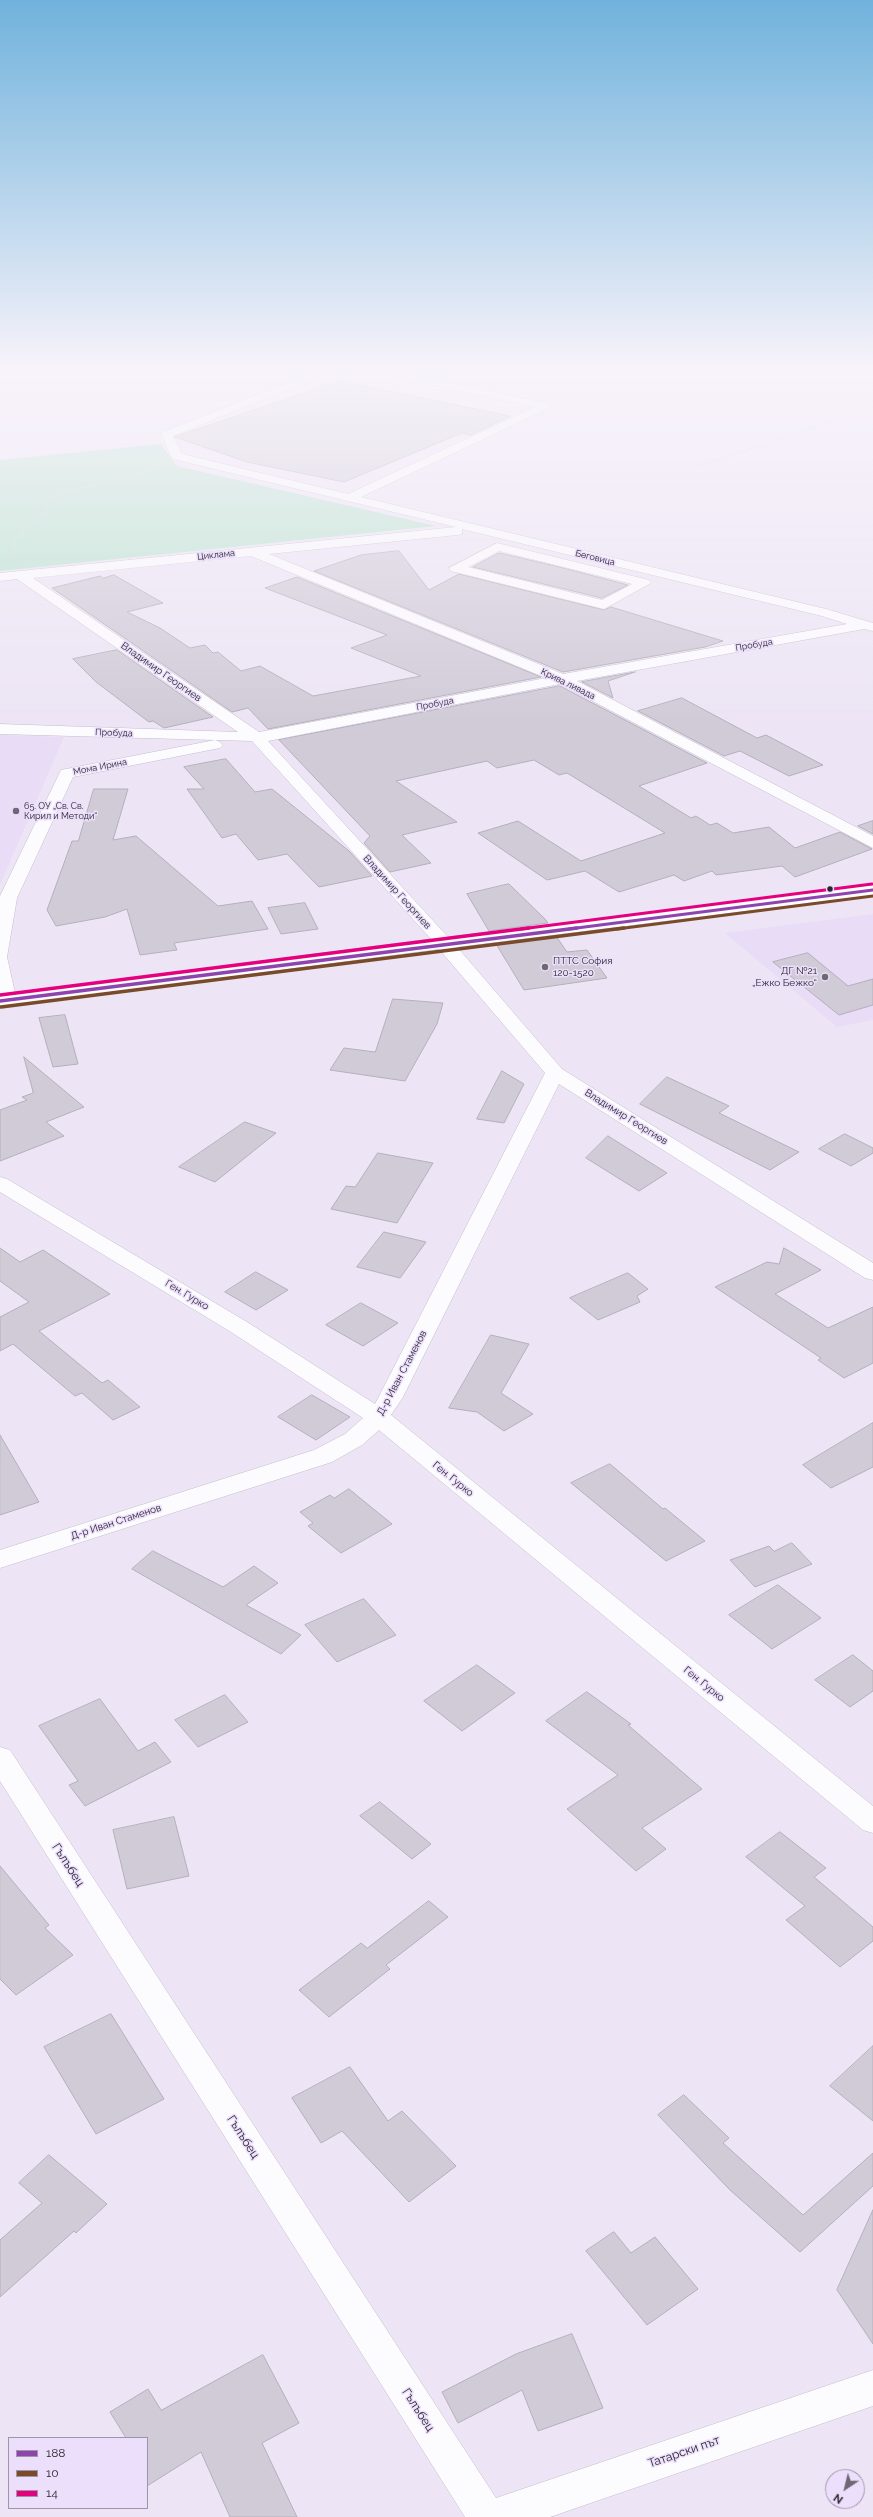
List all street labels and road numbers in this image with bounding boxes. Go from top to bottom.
street label: Циклама [197,548,235,562]
street label: Беговица [574,548,616,568]
street label: Пробуда [735,636,773,654]
street label: Владимир Георгиев [118,640,204,704]
street label: Крива ливада [539,666,597,702]
street label: Пробуда [415,695,455,713]
street label: Пробуда [95,727,133,739]
street label: Мома Ирина [72,756,128,778]
street label: Владимир Георгиев [361,852,433,932]
street label: Владимир Георгиев [582,1087,670,1147]
street label: Ген. Гурко [163,1277,211,1313]
street label: Д-р Иван Стаменов [375,1329,429,1417]
street label: Ген. Гурко [430,1459,476,1499]
street label: Д-р Иван Стаменов [69,1502,163,1542]
street label: Ген. Гурко [681,1664,727,1704]
street label: Гълъбец [49,1841,87,1889]
street label: Гълъбец [224,2113,262,2161]
street label: Гълъбец [399,2386,437,2434]
street label: Татарски път [646,2433,722,2471]

